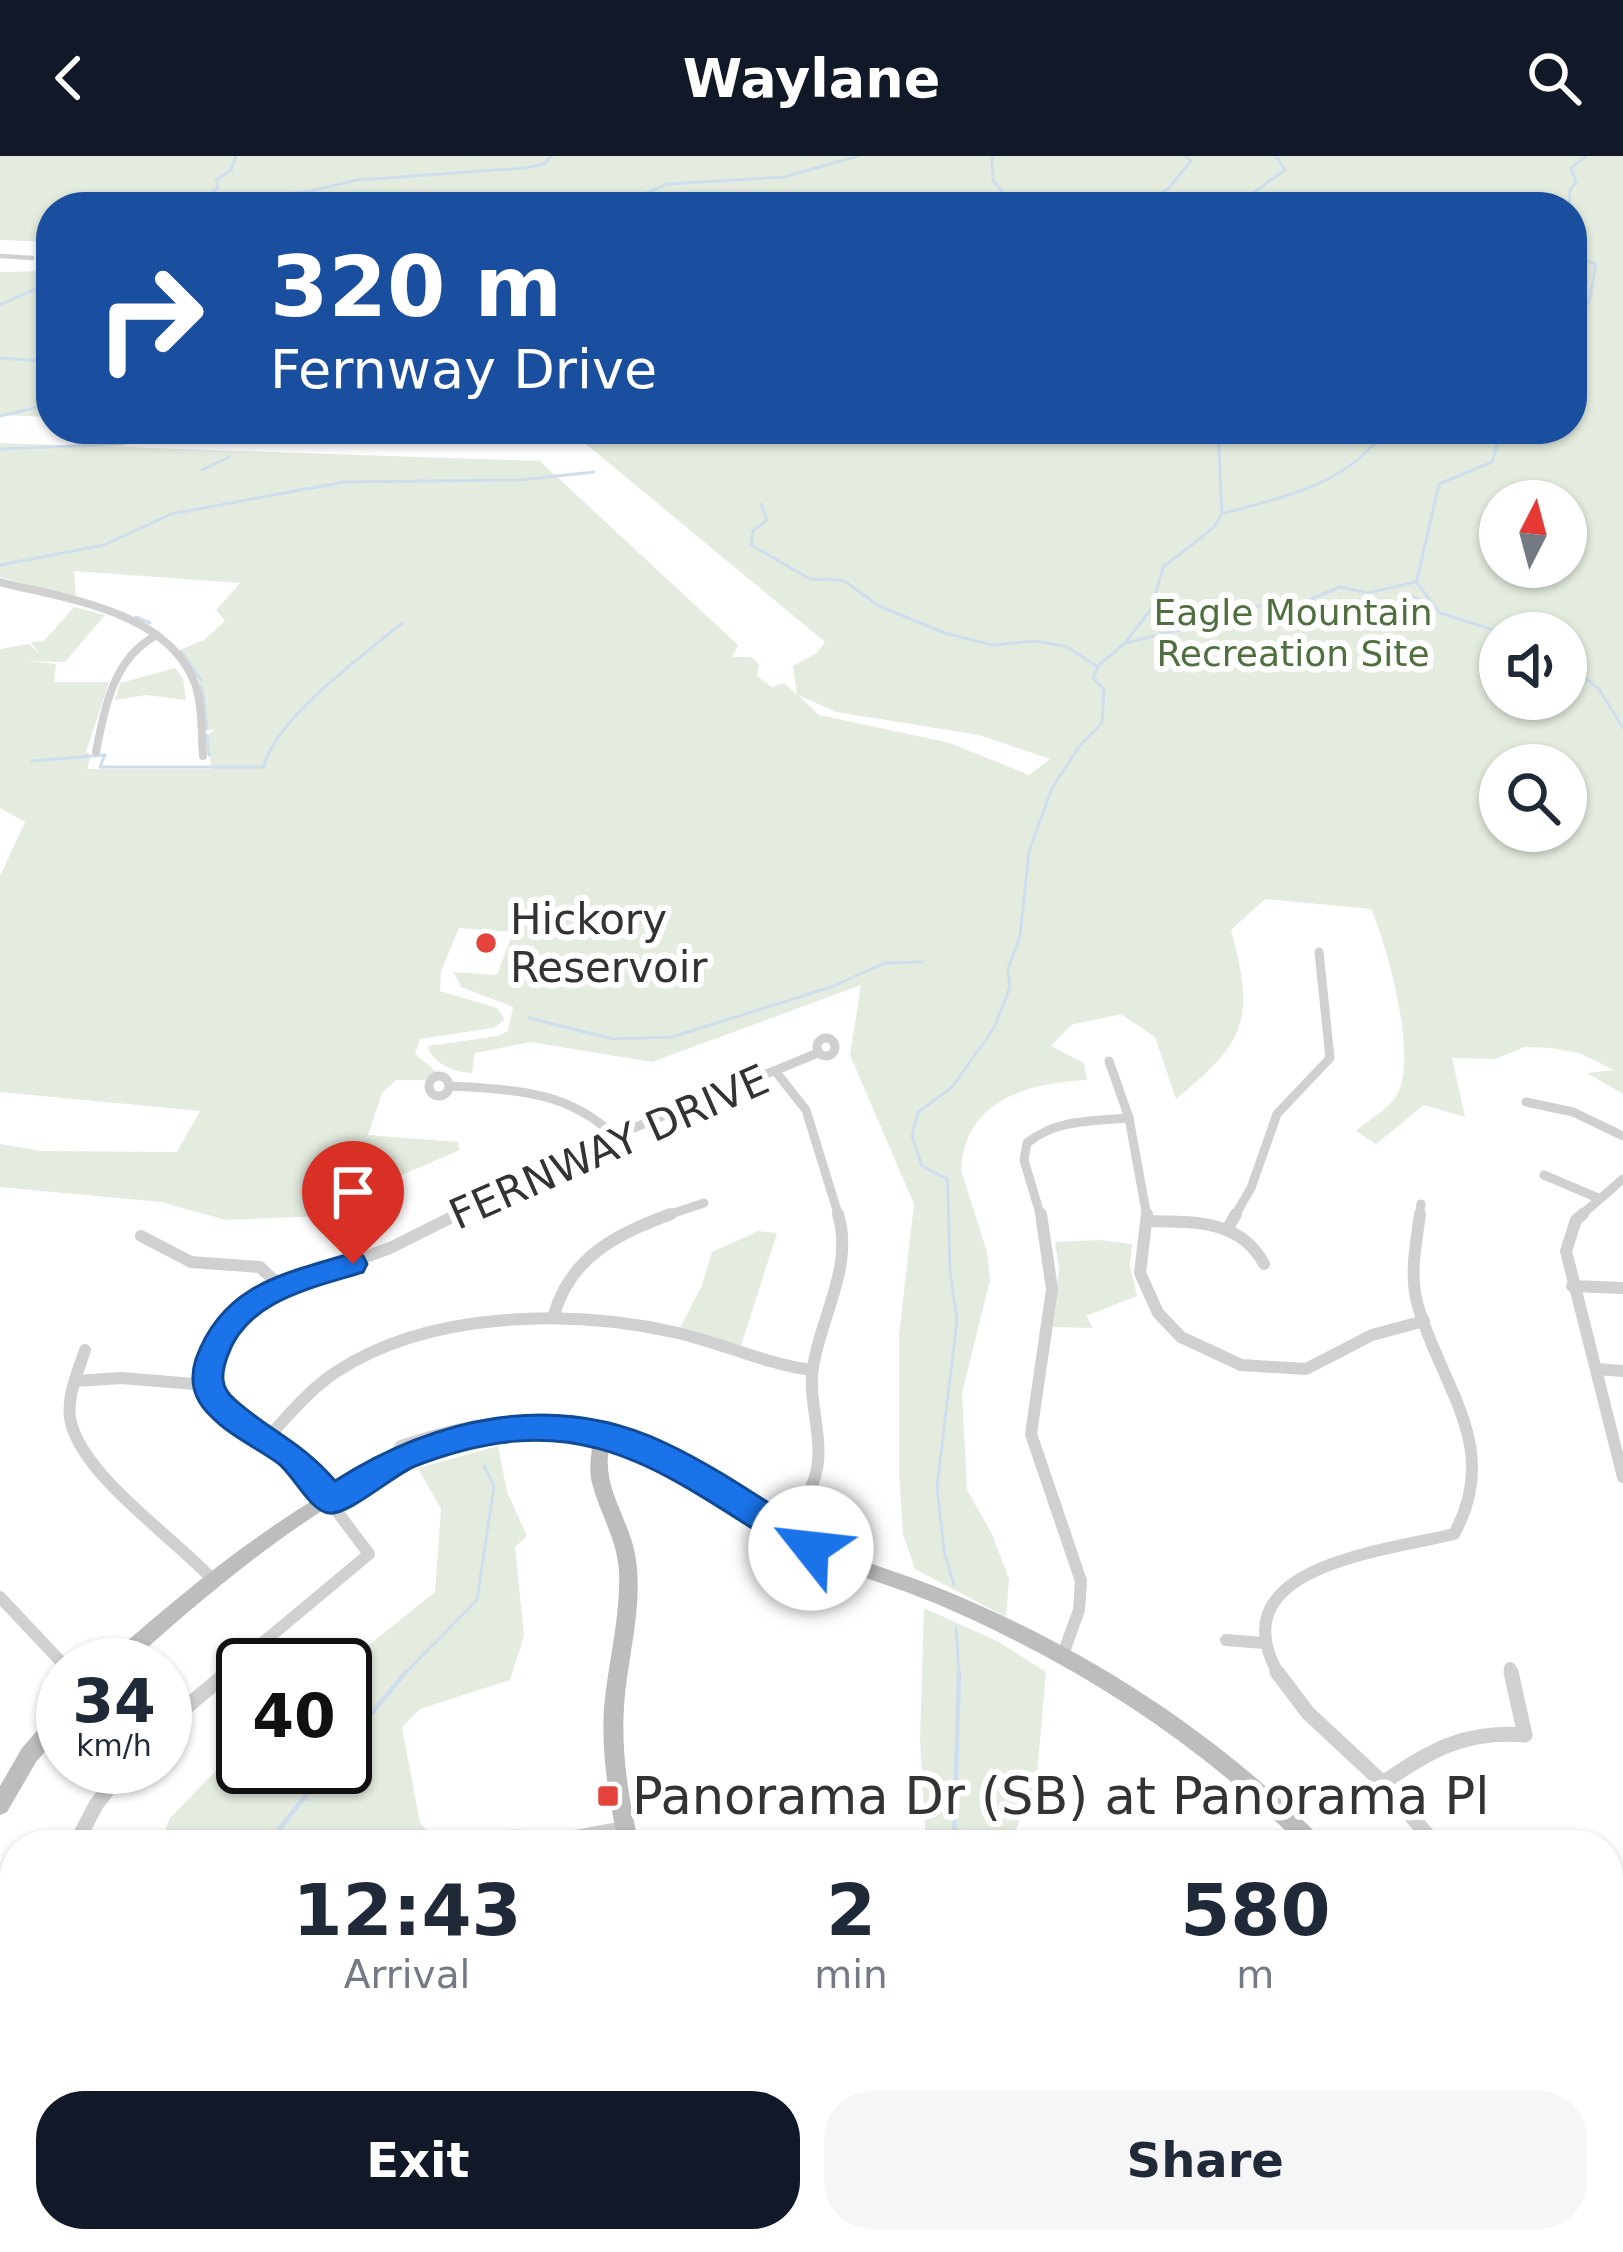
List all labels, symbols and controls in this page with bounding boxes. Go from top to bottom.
icon: back [36,45,102,111]
icon: search [1521,45,1587,111]
text: Waylane [683,47,940,110]
text: 320 m [270,238,562,336]
icon: right [72,240,228,396]
text: Fernway Drive [270,338,657,401]
north arrow [1479,480,1587,588]
map controls [1479,480,1587,852]
park label: Eagle Mountain Recreation Site [1154,592,1432,674]
button: sound [1479,612,1587,720]
button: search [1479,744,1587,852]
place label: Hickory Reservoir [510,895,708,992]
marker: Hickory Reservoir [473,930,499,956]
street label: FERNWAY DRIVE [442,1055,776,1239]
pin [302,1141,404,1264]
icon: arrive [320,1159,386,1225]
position arrow [748,1485,874,1611]
speed limit sign: 40 [216,1638,372,1794]
text: 34 [72,1666,156,1736]
text: km/h [76,1728,152,1763]
place label: Panorama Dr (SB) at Panorama Pl [632,1767,1489,1826]
marker: Panorama Dr (SB) at Panorama Pl [595,1783,621,1809]
text: 12:43 [292,1868,522,1952]
text: 2 [826,1868,876,1952]
text: 580 [1180,1868,1330,1952]
text: Arrival [344,1952,470,1997]
text: min [814,1952,888,1997]
text: m [1236,1952,1274,1997]
button: Exit [36,2091,800,2229]
button: Share [824,2091,1587,2229]

